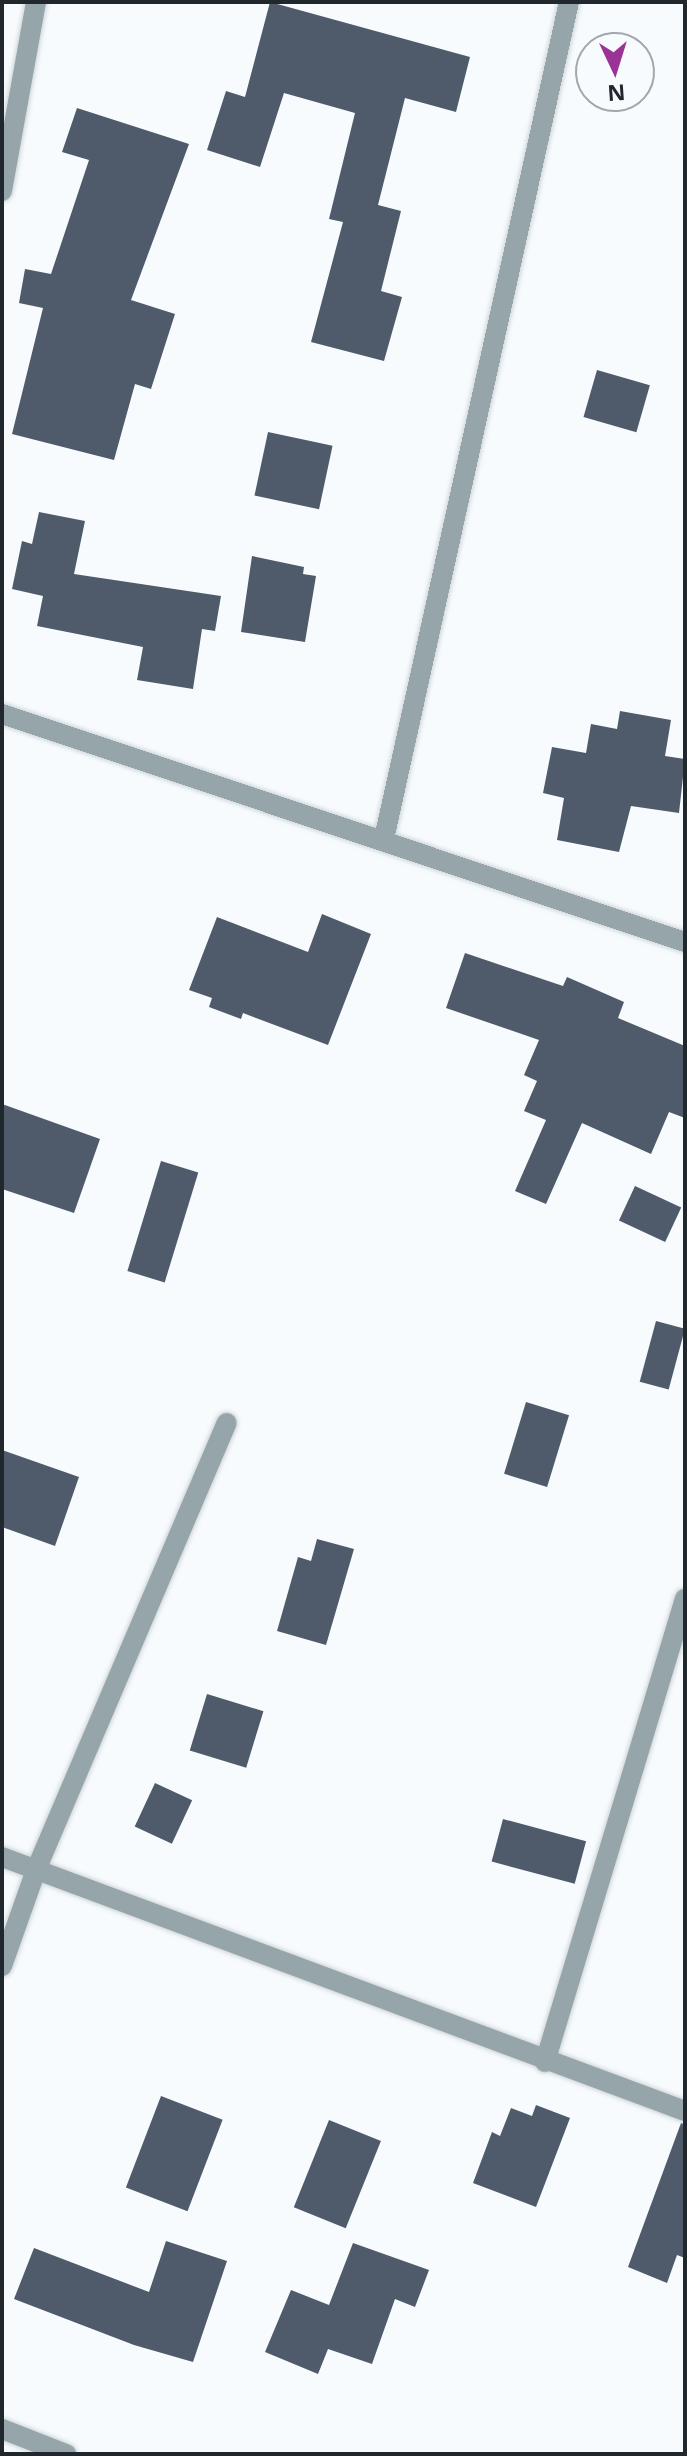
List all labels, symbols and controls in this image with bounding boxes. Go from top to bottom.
north arrow [575,32,655,112]
text: N [607,78,627,110]

